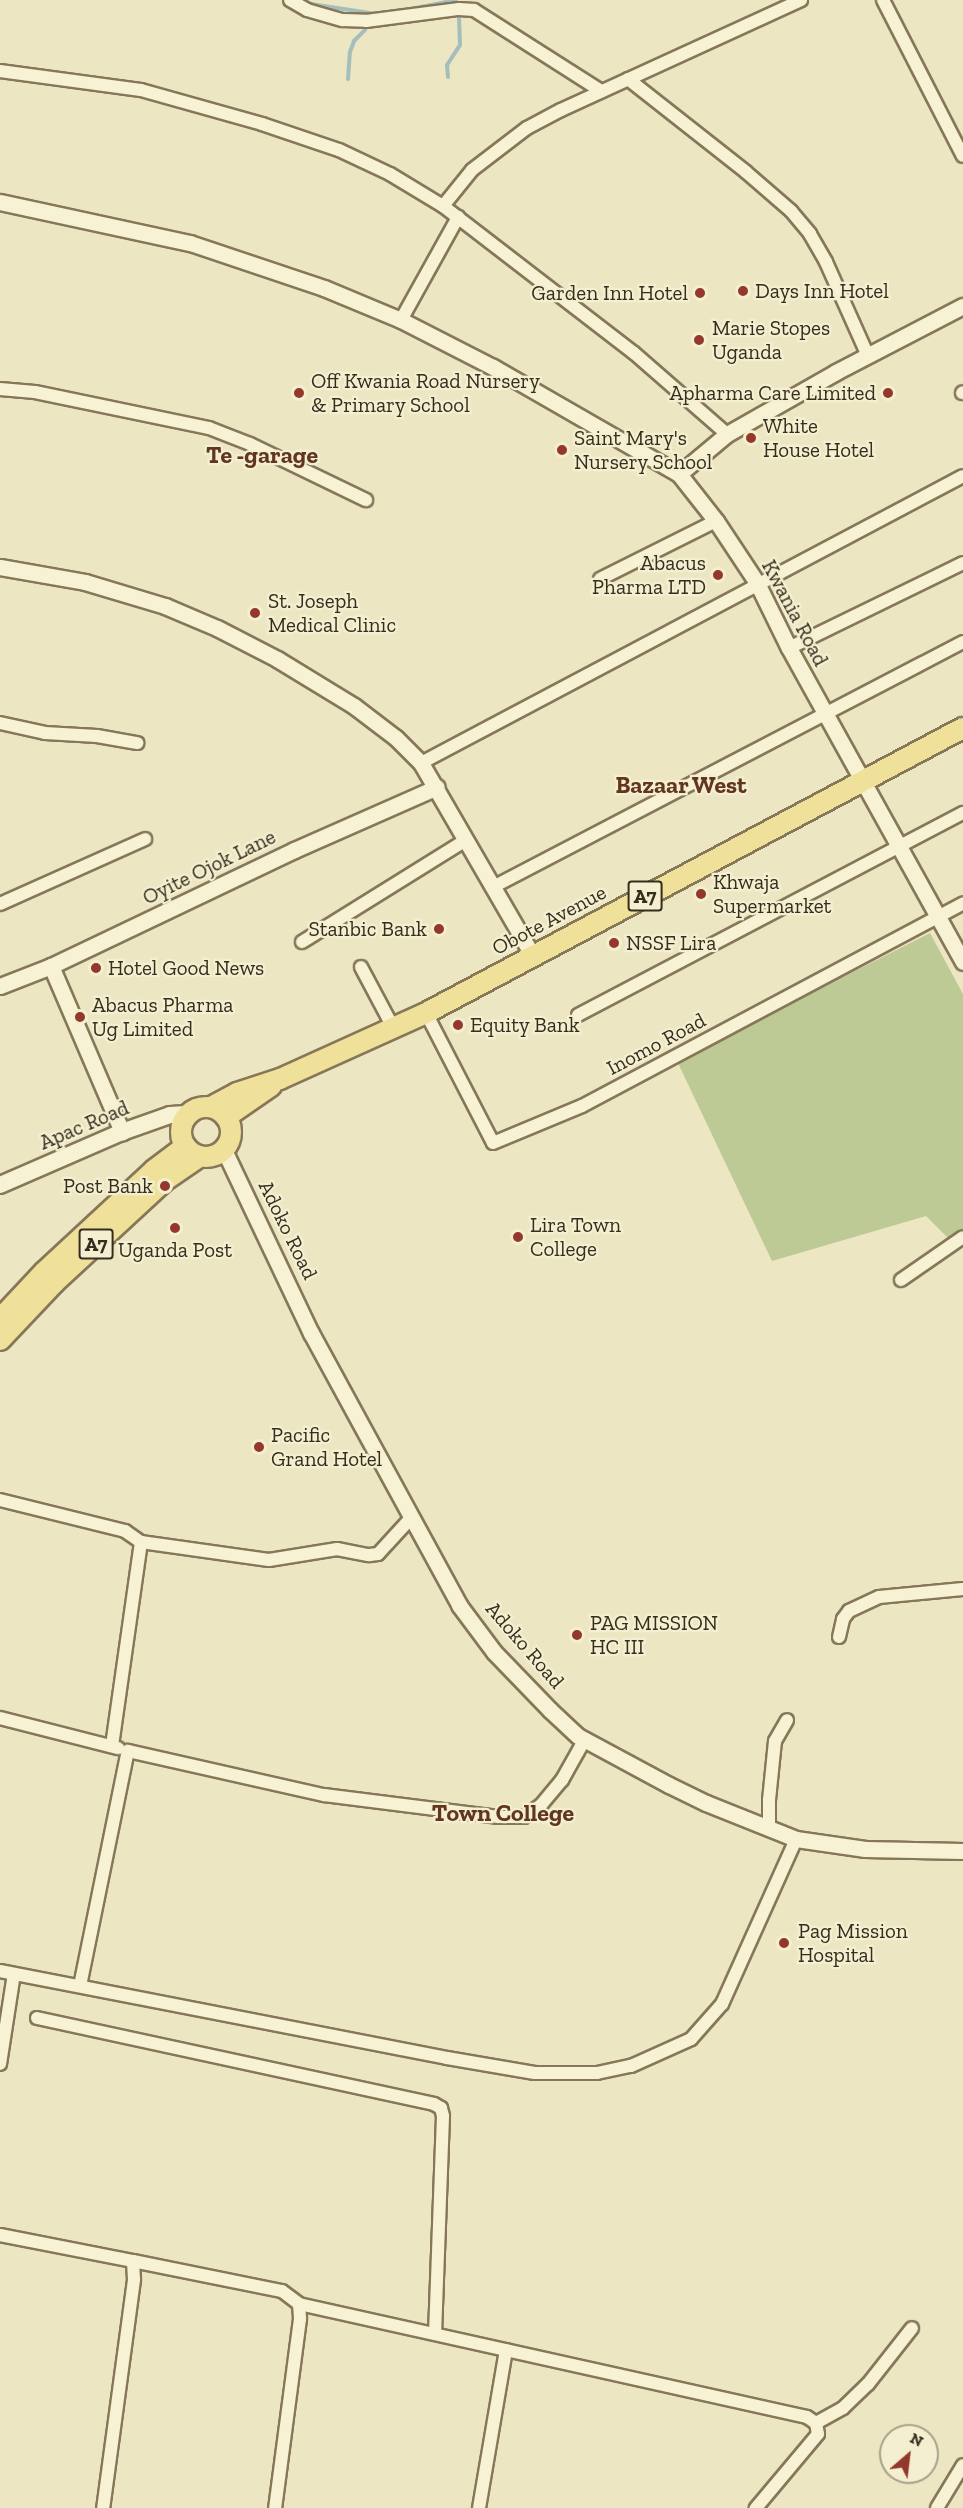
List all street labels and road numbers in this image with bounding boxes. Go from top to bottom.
street label: Kwania Road [756,555,834,671]
street label: Oyite Ojok Lane [138,824,280,910]
street label: Obote Avenue [487,879,611,961]
road number: A7 [627,879,663,913]
street label: Inomo Road [602,1007,710,1081]
street label: Apac Road [35,1095,133,1155]
street label: Adoko Road [253,1176,323,1284]
road number: A7 [78,1227,114,1261]
street label: Adoko Road [480,1596,570,1694]

